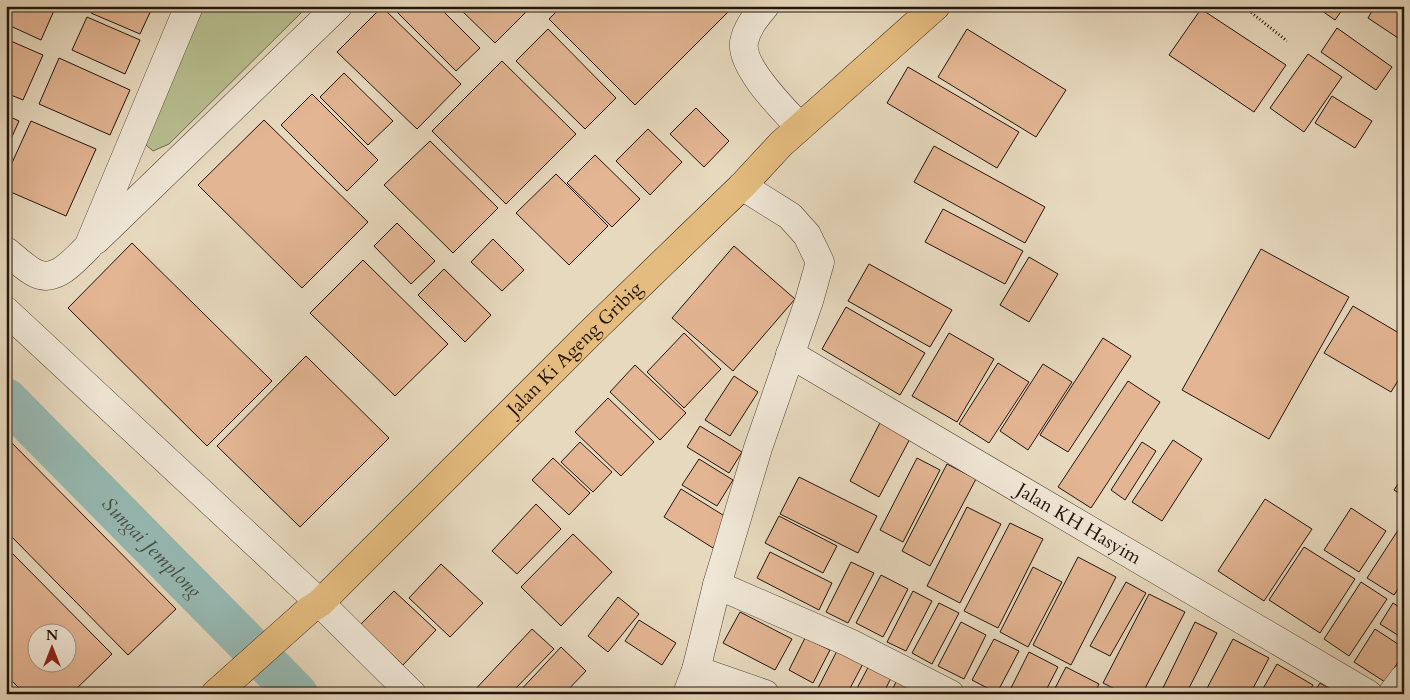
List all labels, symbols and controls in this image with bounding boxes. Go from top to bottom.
street label: Jalan Ki Ageng Gribig [499,276,649,424]
street label: Jalan KH Hasyim [1009,475,1147,571]
water label: Sungai Jemplong [96,491,208,603]
north arrow [28,622,78,672]
text: N [46,626,58,645]

